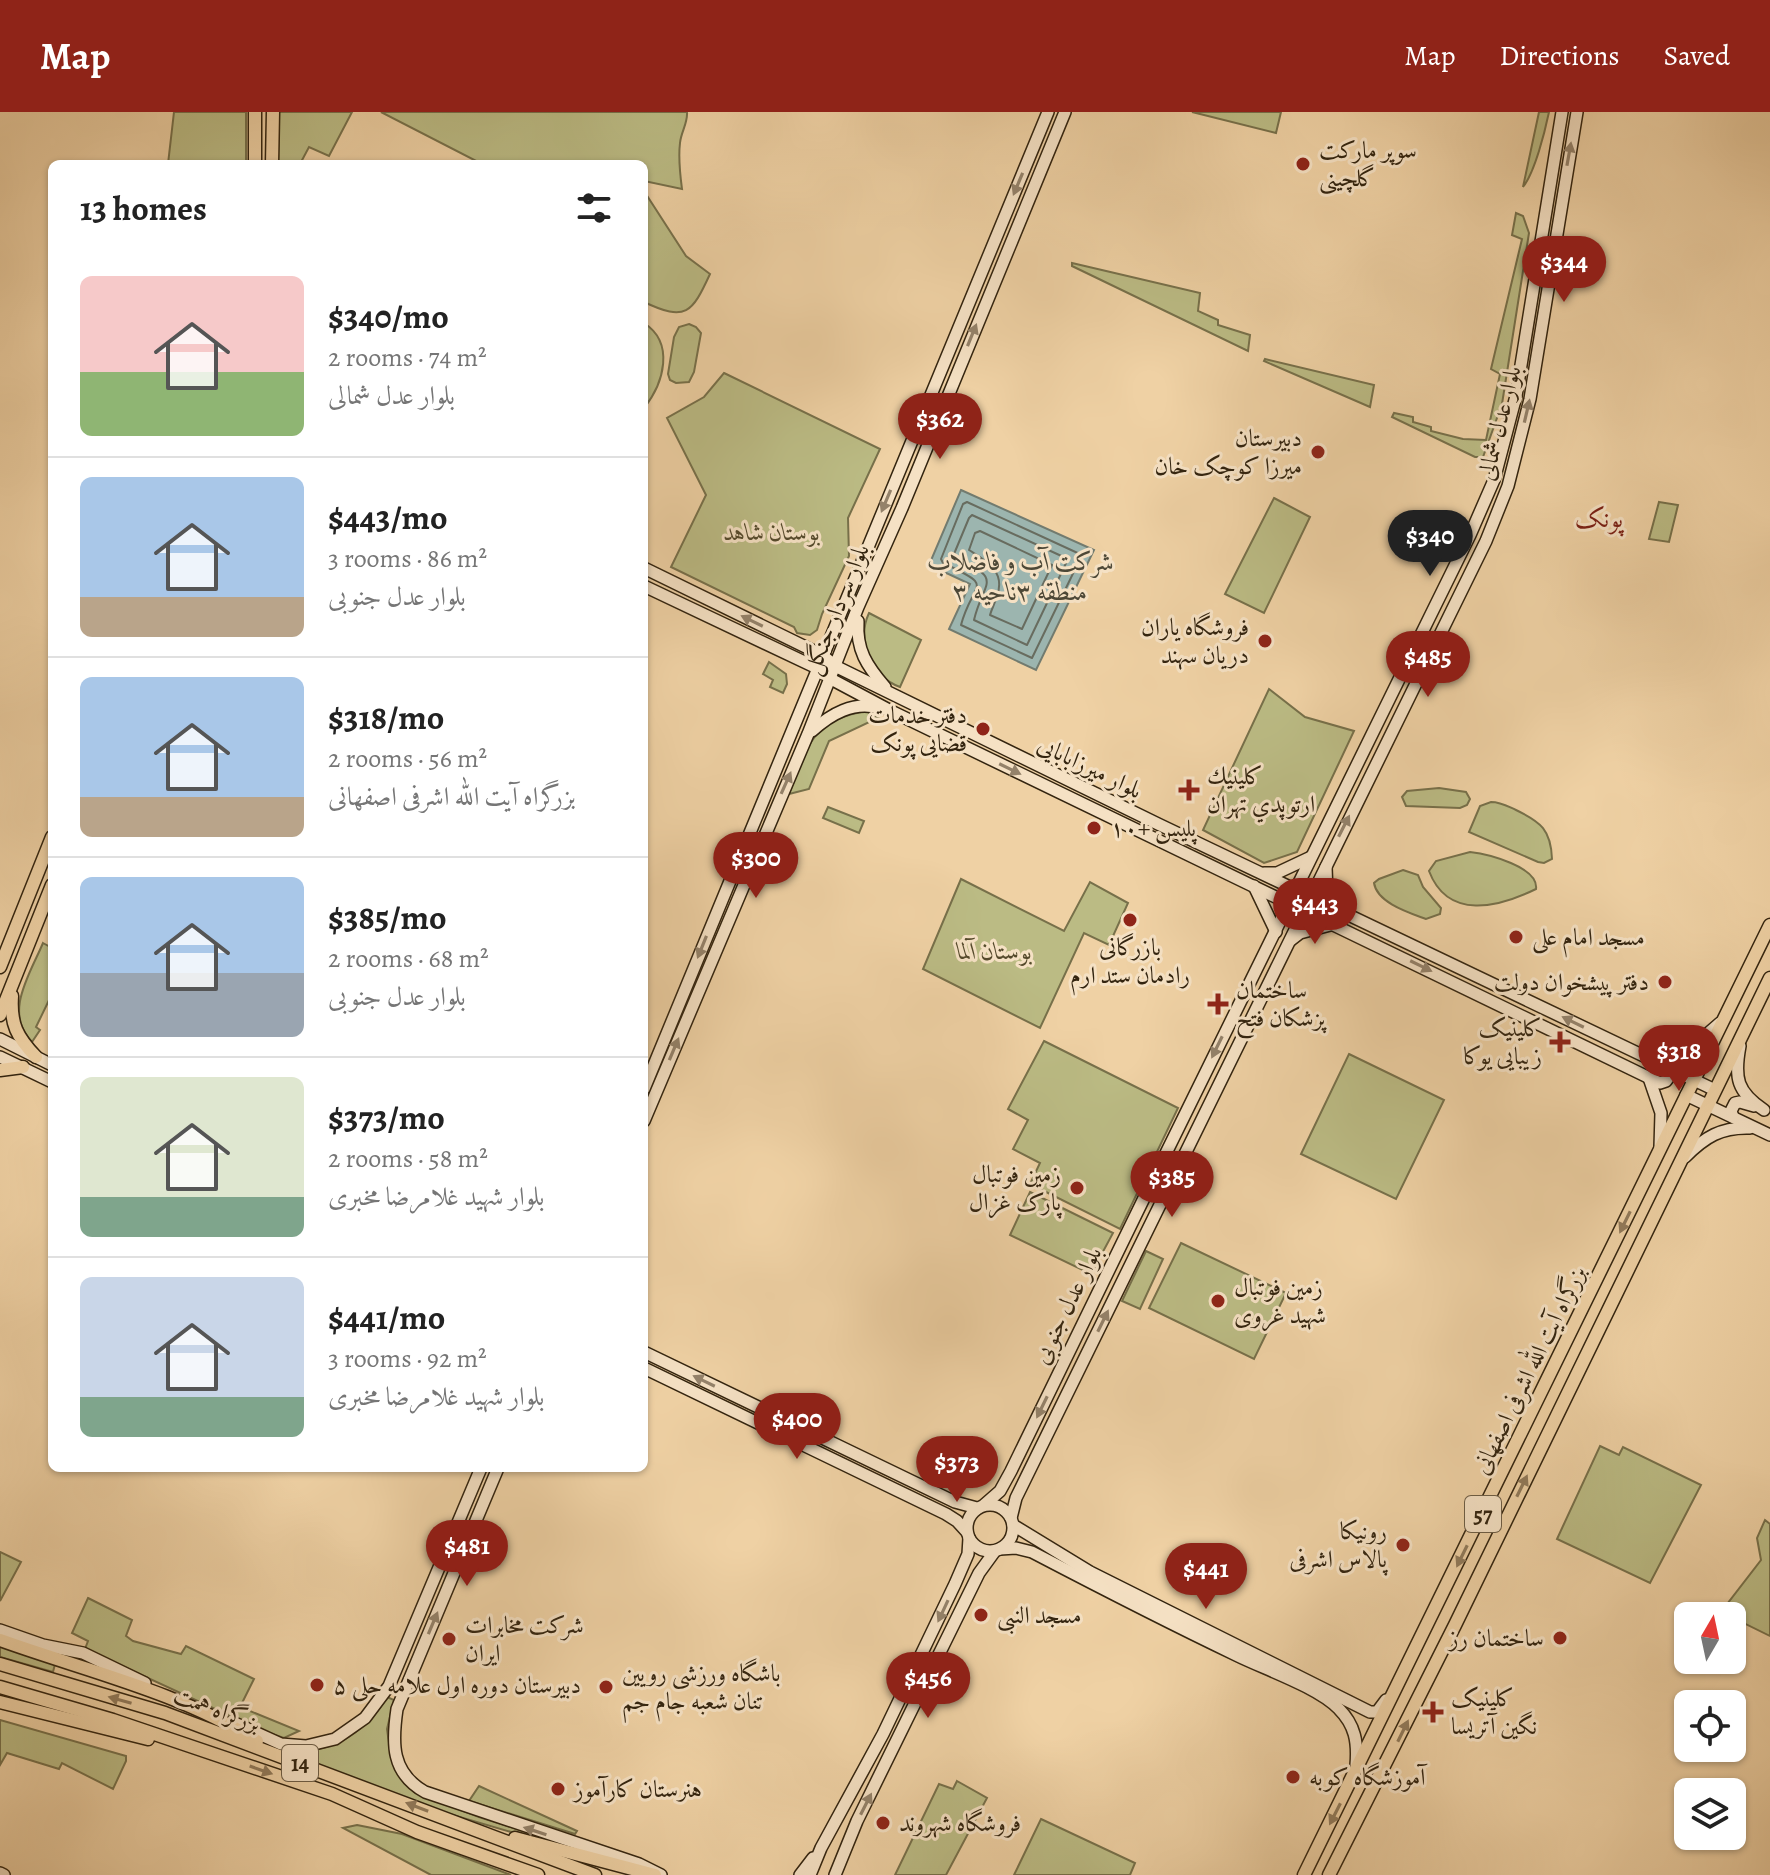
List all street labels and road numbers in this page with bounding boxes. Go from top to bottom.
street label: بلوار عدل شمالی [1469,362,1529,484]
street label: بلوار سردار جنگل [795,539,878,680]
street label: بلوار میرزابابایی [1032,728,1148,806]
street label: بلوار عدل جنوبی [1025,1241,1110,1370]
street label: بزرگراه آیت الله اشرفی اصفهانی [1462,1259,1593,1480]
road number: 57 [1465,1496,1501,1532]
street label: بزرگراه همت [169,1679,265,1739]
road number: 14 [282,1745,318,1781]

